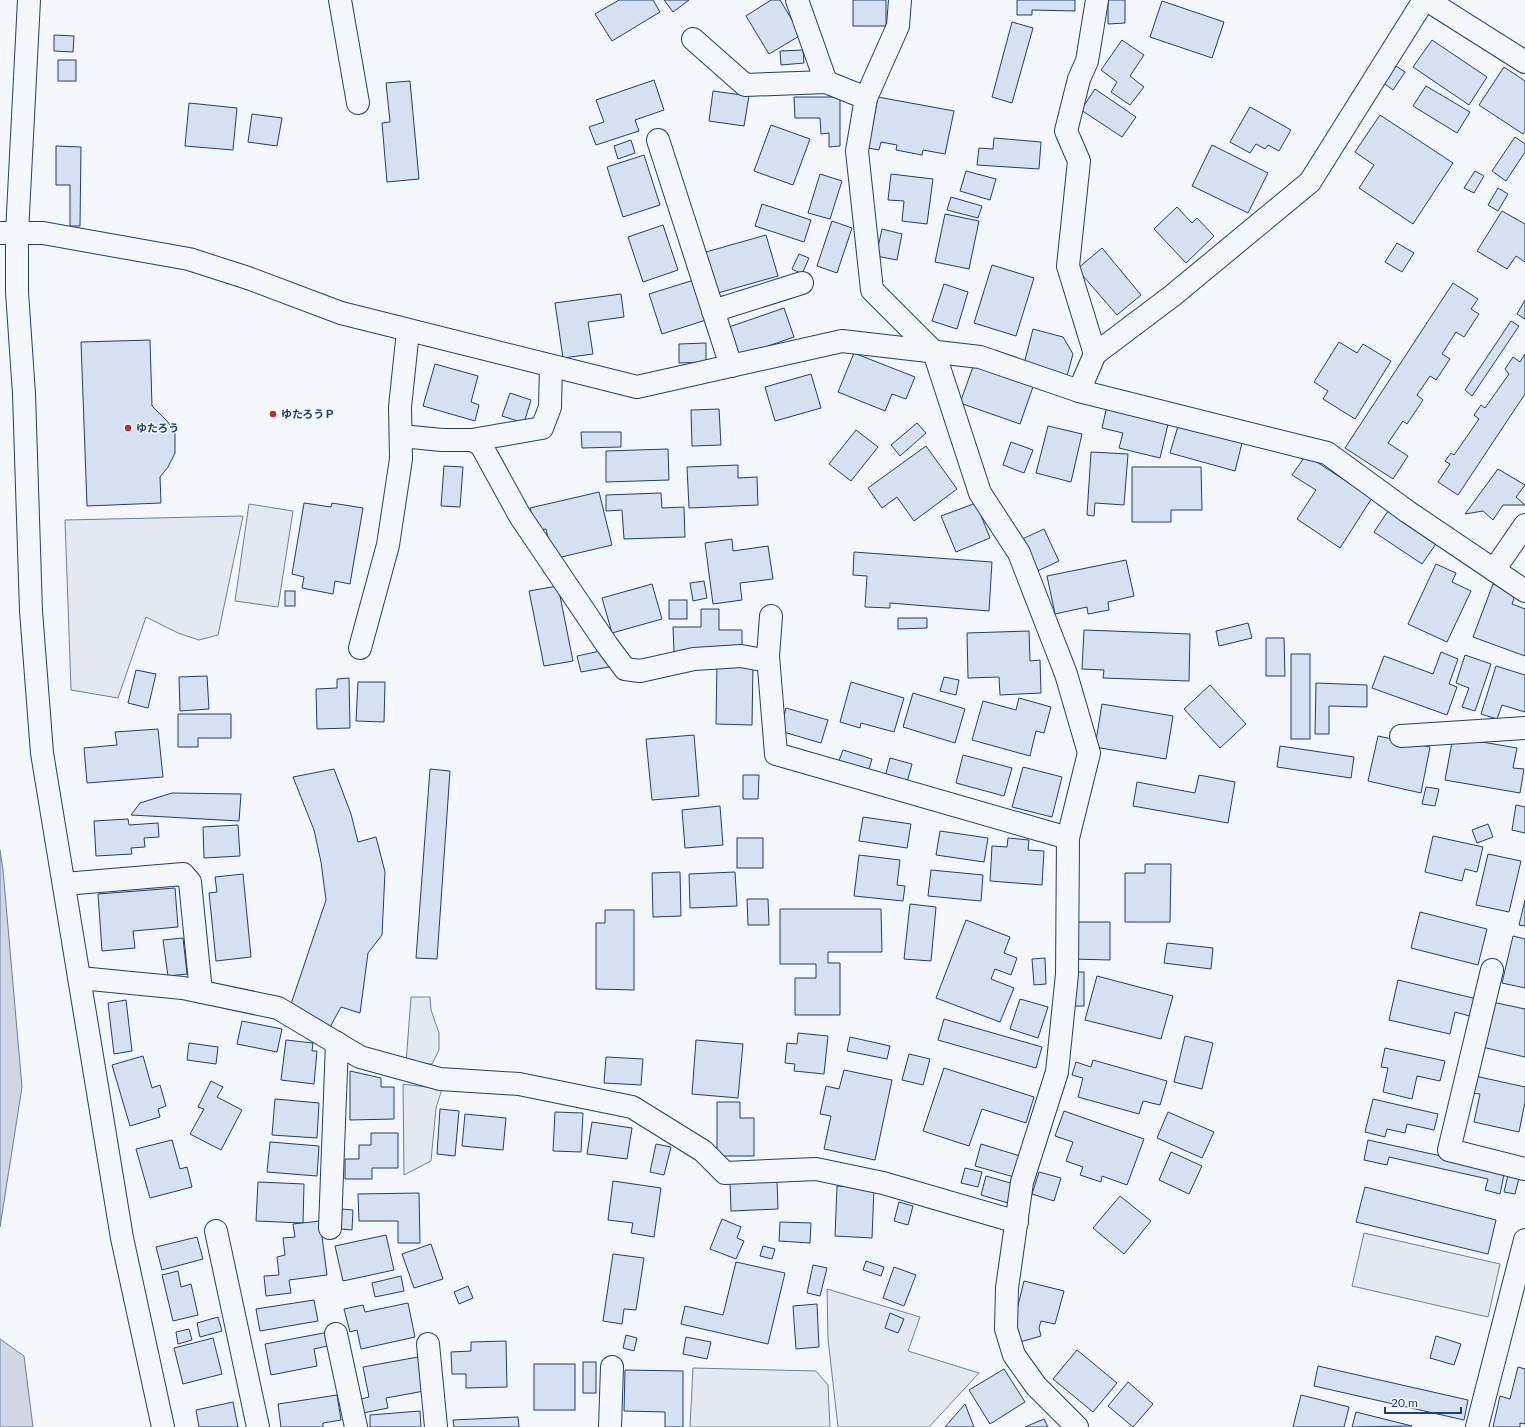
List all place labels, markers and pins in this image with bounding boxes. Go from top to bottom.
place label: ゆたろうＰ [281,407,335,420]
marker: ゆたろうＰ [268,409,278,419]
place label: ゆたろう [136,421,179,434]
marker: ゆたろう [123,423,133,433]

